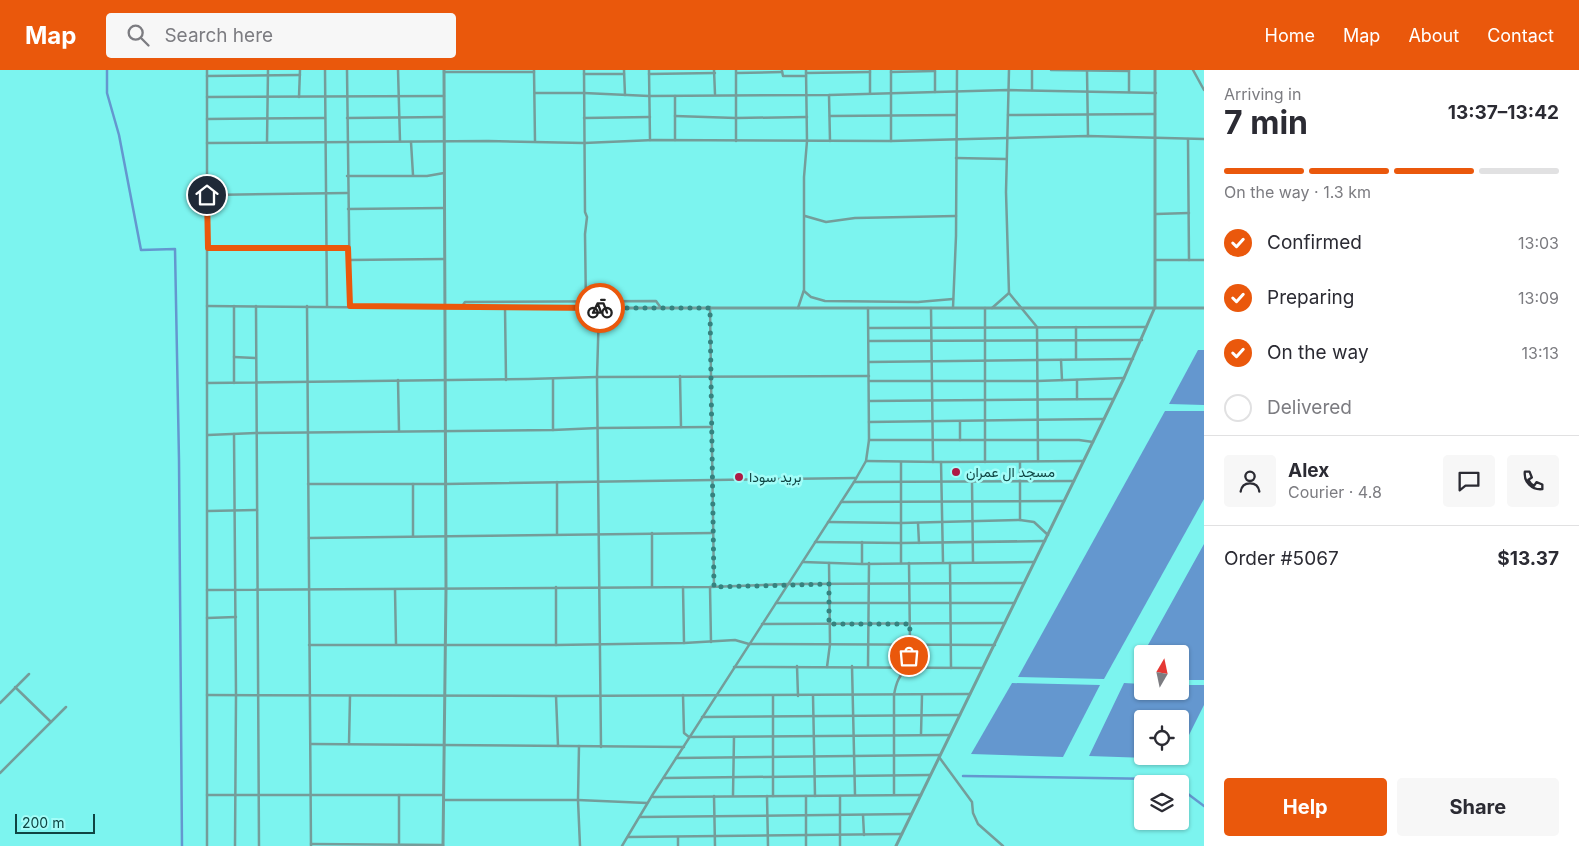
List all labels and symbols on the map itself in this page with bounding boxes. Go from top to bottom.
pin [186,174,228,216]
courier [575,283,625,333]
place label: مسجد ال عمران [966,463,1055,482]
marker: مسجد ال عمران [950,466,962,478]
place label: بريد سودا [749,468,802,486]
marker: بريد سودا [733,471,745,483]
pin [888,635,930,677]
north arrow [1134,645,1189,700]
scale bar [15,811,95,834]

